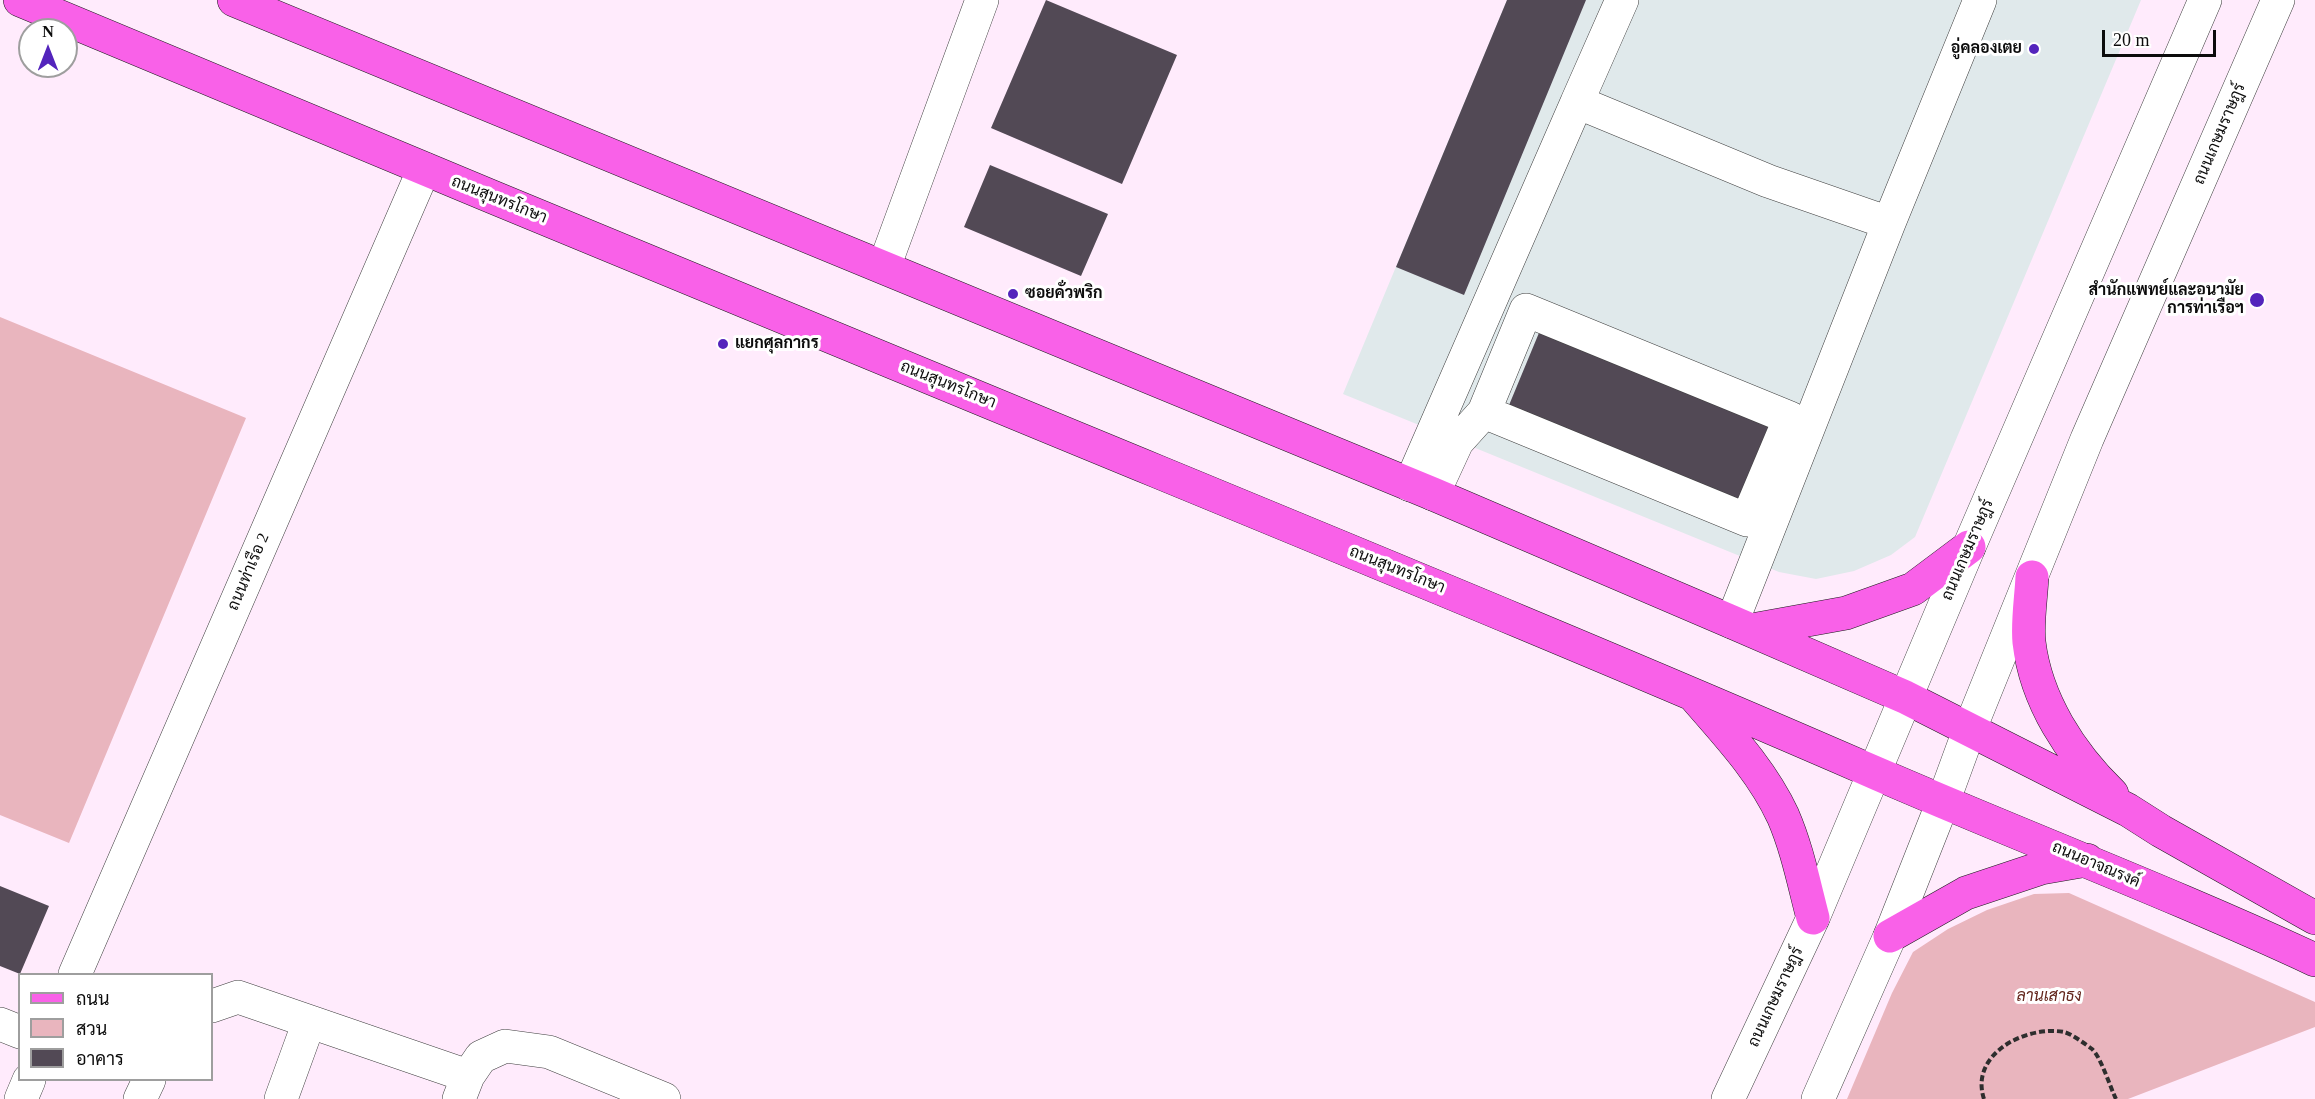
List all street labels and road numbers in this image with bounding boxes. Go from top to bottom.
street label: ถนนเกษมราษฎร์ [2190,80,2250,188]
street label: ถนนสุนทรโกษา [448,172,550,228]
street label: ถนนสุนทรโกษา [897,357,999,413]
street label: ถนนเกษมราษฎร์ [1938,496,1998,604]
street label: ถนนท่าเรือ 2 [224,530,274,614]
street label: ถนนสุนทรโกษา [1346,542,1448,598]
street label: ถนนอาจณรงค์ [2049,838,2143,892]
street label: ถนนเกษมราษฎร์ [1744,944,1808,1050]

